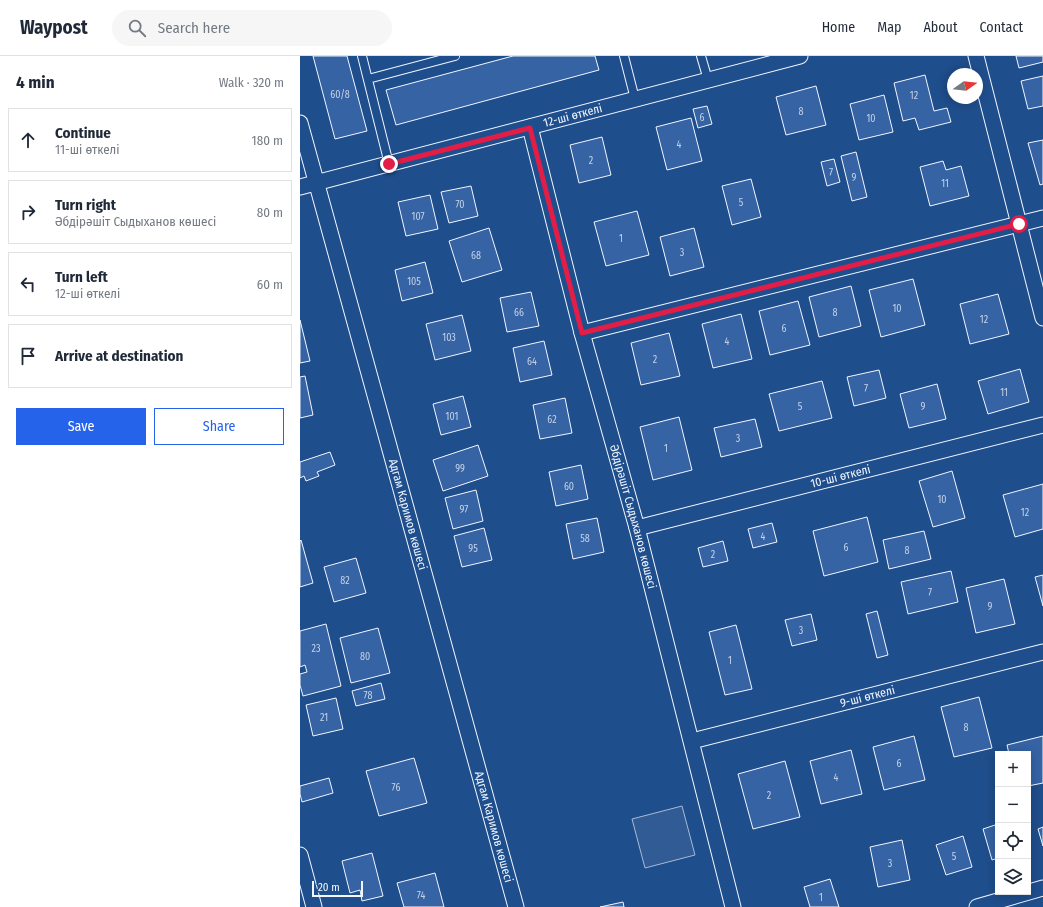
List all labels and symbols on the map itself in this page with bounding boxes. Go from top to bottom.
north arrow [947,68,983,104]
house number: 60/8 [330,89,350,101]
house number: 12 [910,90,919,102]
street label: 12-ші өткелі [542,101,604,130]
house number: 8 [799,106,804,118]
house number: 6 [700,112,705,124]
house number: 10 [866,113,876,125]
house number: 4 [677,139,682,151]
route end [380,155,398,173]
house number: 2 [589,155,594,167]
house number: 7 [829,167,833,179]
house number: 9 [852,172,857,184]
house number: 11 [941,178,949,190]
house number: 5 [739,197,744,209]
house number: 70 [455,199,465,211]
house number: 107 [412,211,424,223]
route start [1010,215,1028,233]
house number: 1 [619,233,623,245]
house number: 3 [680,247,685,259]
house number: 68 [471,250,481,262]
house number: 105 [407,276,421,288]
house number: 10 [892,303,902,315]
house number: 66 [514,307,524,319]
house number: 8 [833,307,838,319]
house number: 12 [980,314,989,326]
house number: 6 [782,323,787,335]
house number: 103 [442,332,456,344]
house number: 4 [725,336,730,348]
house number: 2 [653,354,658,366]
house number: 64 [527,356,537,368]
house number: 7 [864,383,868,395]
house number: 11 [1000,387,1008,399]
house number: 5 [798,401,803,413]
house number: 9 [921,401,926,413]
house number: 101 [446,411,458,423]
house number: 62 [547,414,557,426]
house number: 3 [736,433,741,445]
street label: Әбдірәшіт Сыдыханов көшесі [607,443,659,590]
house number: 1 [664,443,668,455]
street label: Адгам Каримов көшесі [386,457,430,572]
street label: 10-ші өткелі [809,462,872,491]
house number: 99 [455,463,465,475]
house number: 60 [564,481,574,493]
house number: 10 [937,494,947,506]
house number: 97 [460,504,468,516]
house number: 12 [1021,507,1030,519]
house number: 4 [761,531,766,543]
house number: 58 [580,533,590,545]
house number: 6 [844,542,849,554]
house number: 95 [468,543,478,555]
house number: 8 [905,545,910,557]
house number: 2 [711,549,716,561]
house number: 82 [340,575,350,587]
house number: 7 [928,587,932,599]
house number: 9 [988,601,993,613]
house number: 3 [799,625,804,637]
house number: 23 [312,643,321,655]
house number: 80 [360,651,370,663]
house number: 1 [728,655,732,667]
street label: 9-ші өткелі [838,683,896,710]
house number: 78 [364,690,372,702]
house number: 21 [320,712,328,724]
house number: 8 [964,722,969,734]
house number: 6 [897,758,902,770]
street label: Адгам Каримов көшесі [472,770,516,884]
house number: 4 [834,772,839,784]
house number: 76 [392,782,400,794]
house number: 2 [767,790,772,802]
house number: 5 [952,851,957,863]
house number: 3 [888,858,893,870]
scale bar [312,879,363,898]
house number: 74 [417,890,425,902]
house number: 1 [819,892,823,904]

